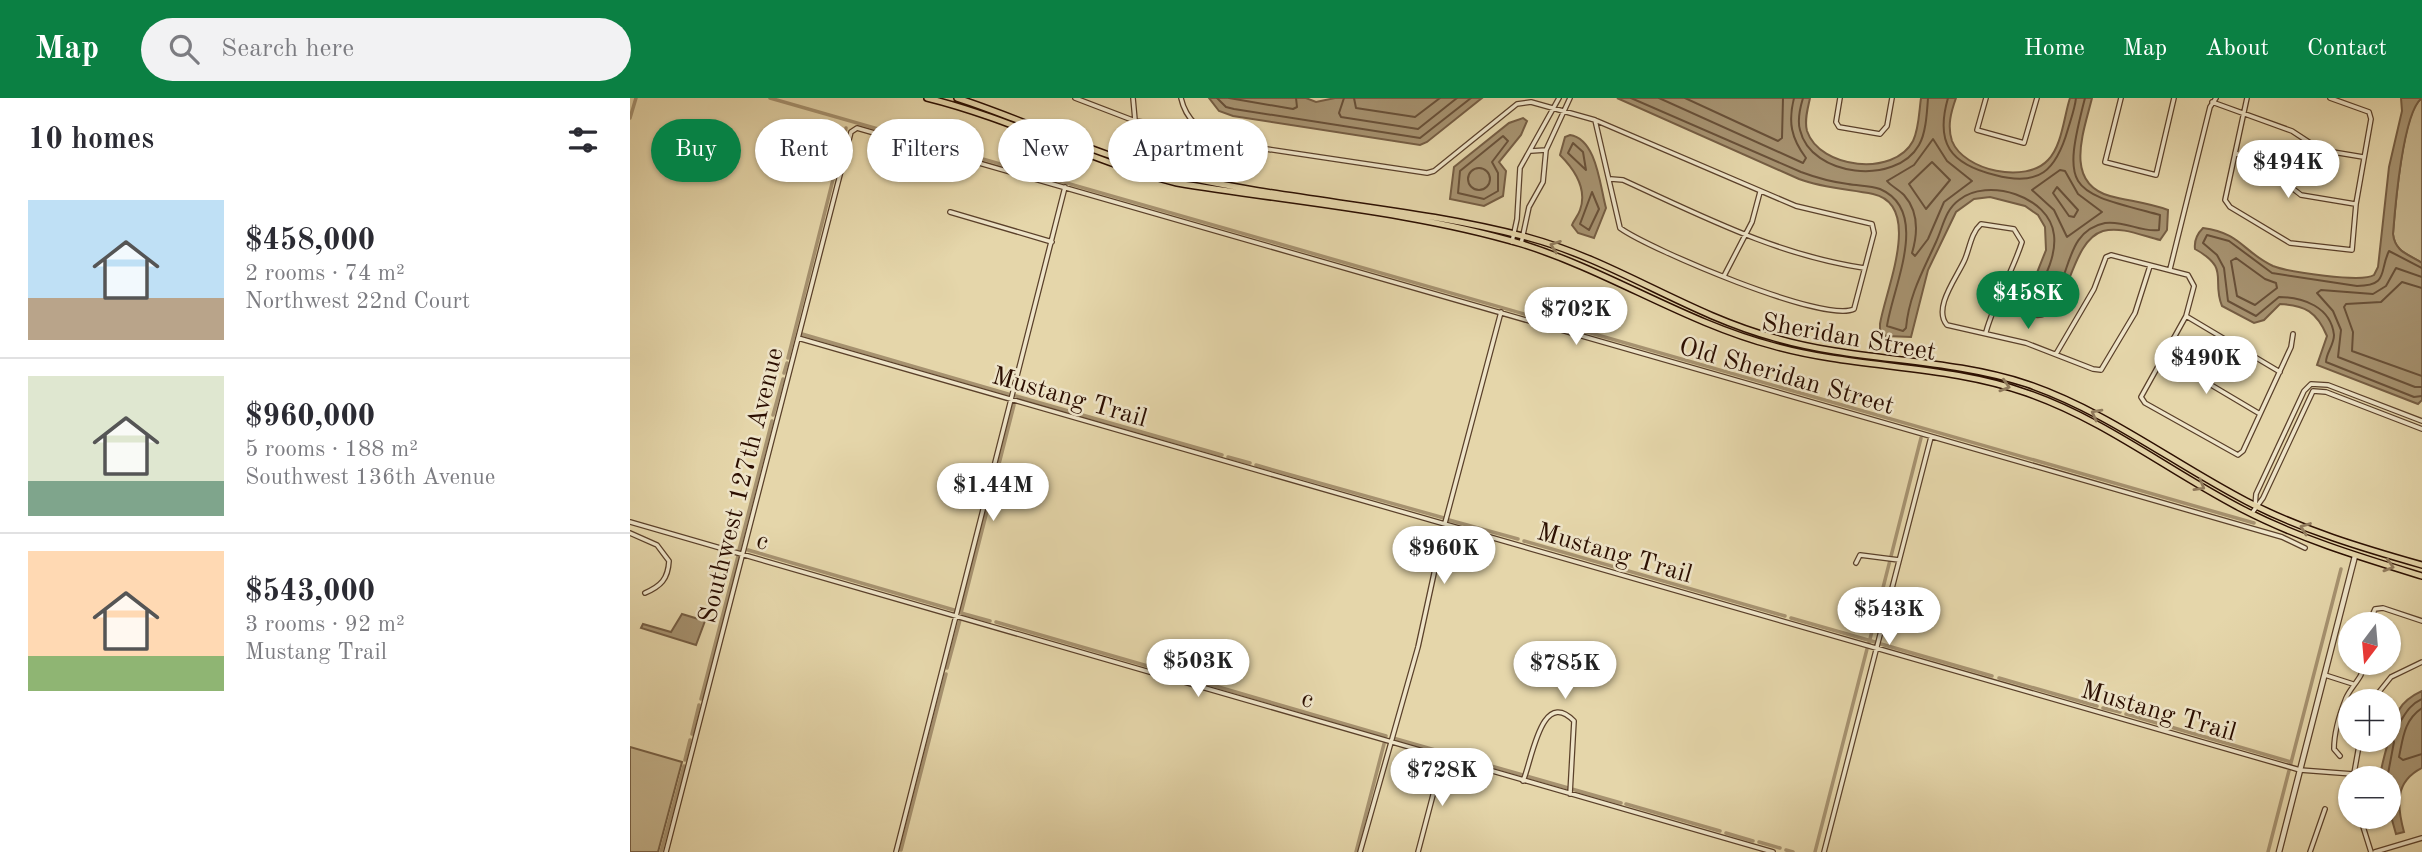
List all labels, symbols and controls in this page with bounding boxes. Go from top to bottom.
search box [141,18,631,81]
icon: search [165,30,203,68]
text: Map [35,33,99,66]
text: Search here [221,36,354,62]
text: Home [2024,37,2085,61]
text: Map [2123,37,2167,61]
text: About [2205,37,2269,61]
text: Contact [2307,37,2387,61]
chip: Buy [651,119,741,182]
chip: Rent [755,119,853,182]
chip: Filters [867,119,984,182]
chip: New [998,119,1094,182]
chip: Apartment [1108,119,1268,182]
icon: filters [564,121,602,159]
text: 10 homes [28,125,154,155]
pin: $494K [2239,140,2337,200]
text: $494K [2252,151,2324,174]
text: $458,000 [245,226,375,256]
icon: home [84,228,168,312]
one-way arrow [1549,241,1561,255]
text: 2 rooms · 74 m² [245,262,405,285]
pin: $458K [1979,272,2077,331]
text: $458K [1992,282,2064,305]
pin: $702K [1527,288,1625,347]
text: Northwest 22nd Court [245,290,470,313]
text: $702K [1540,298,1612,321]
street label: Sheridan Street [1759,310,1938,366]
street label: Old Sheridan Street [1676,334,1897,420]
pin: $490K [2157,336,2255,396]
street label: Southwest 127th Avenue [695,345,789,626]
text: $490K [2170,347,2242,370]
street label: Mustang Trail [989,363,1150,433]
one-way arrow [1999,378,2011,393]
text: $960,000 [245,402,375,432]
icon: home [84,404,168,488]
one-way arrow [2091,409,2103,422]
text: 5 rooms · 188 m² [245,438,418,461]
pin: $1.44M [936,464,1050,523]
text: Southwest 136th Avenue [245,466,495,489]
text: $1.44M [953,474,1033,497]
one-way arrow [2193,478,2206,491]
street label: Mustang Trail [1534,519,1695,589]
one-way arrow [2300,522,2312,536]
pin: $960K [1395,526,1493,586]
street label: c [753,528,771,556]
text: $960K [1408,537,1480,560]
one-way arrow [2382,557,2394,572]
text: $543,000 [245,577,375,607]
icon: home [84,579,168,663]
pin: $543K [1840,588,1938,647]
text: $543K [1853,598,1925,621]
north arrow [2338,612,2401,676]
map controls [2338,612,2401,829]
text: 3 rooms · 92 m² [245,613,405,636]
pin: $503K [1149,640,1247,699]
text: Mustang Trail [245,641,387,664]
pin: $785K [1516,642,1614,701]
text: $503K [1162,650,1234,673]
text: $785K [1529,652,1601,675]
street label: Mustang Trail [2078,677,2239,747]
street label: c [1298,686,1316,714]
button: + [2338,689,2401,752]
pin: $728K [1393,748,1491,808]
text: $728K [1406,759,1478,782]
button: − [2338,766,2401,829]

